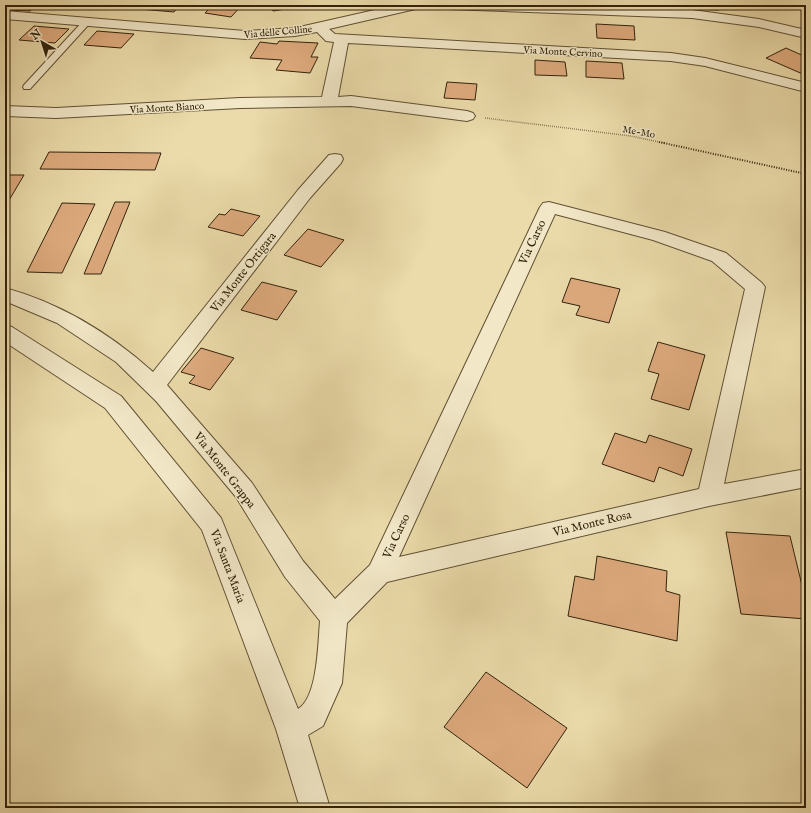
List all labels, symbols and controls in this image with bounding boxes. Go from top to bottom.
north arrow [22,22,62,62]
street label: Via delle Colline [242,23,313,42]
text: N [27,26,45,44]
street label: Via Monte Cervino [522,44,603,61]
street label: Via Monte Bianco [129,100,205,117]
street label: Me-Mo [621,123,657,142]
street label: Via Carso [515,217,550,268]
street label: Via Monte Ortigara [207,228,280,316]
street label: Via Monte Grappa [189,429,259,513]
street label: Via Monte Rosa [550,507,634,540]
street label: Via Carso [379,511,414,562]
street label: Via Santa Maria [206,526,249,606]

